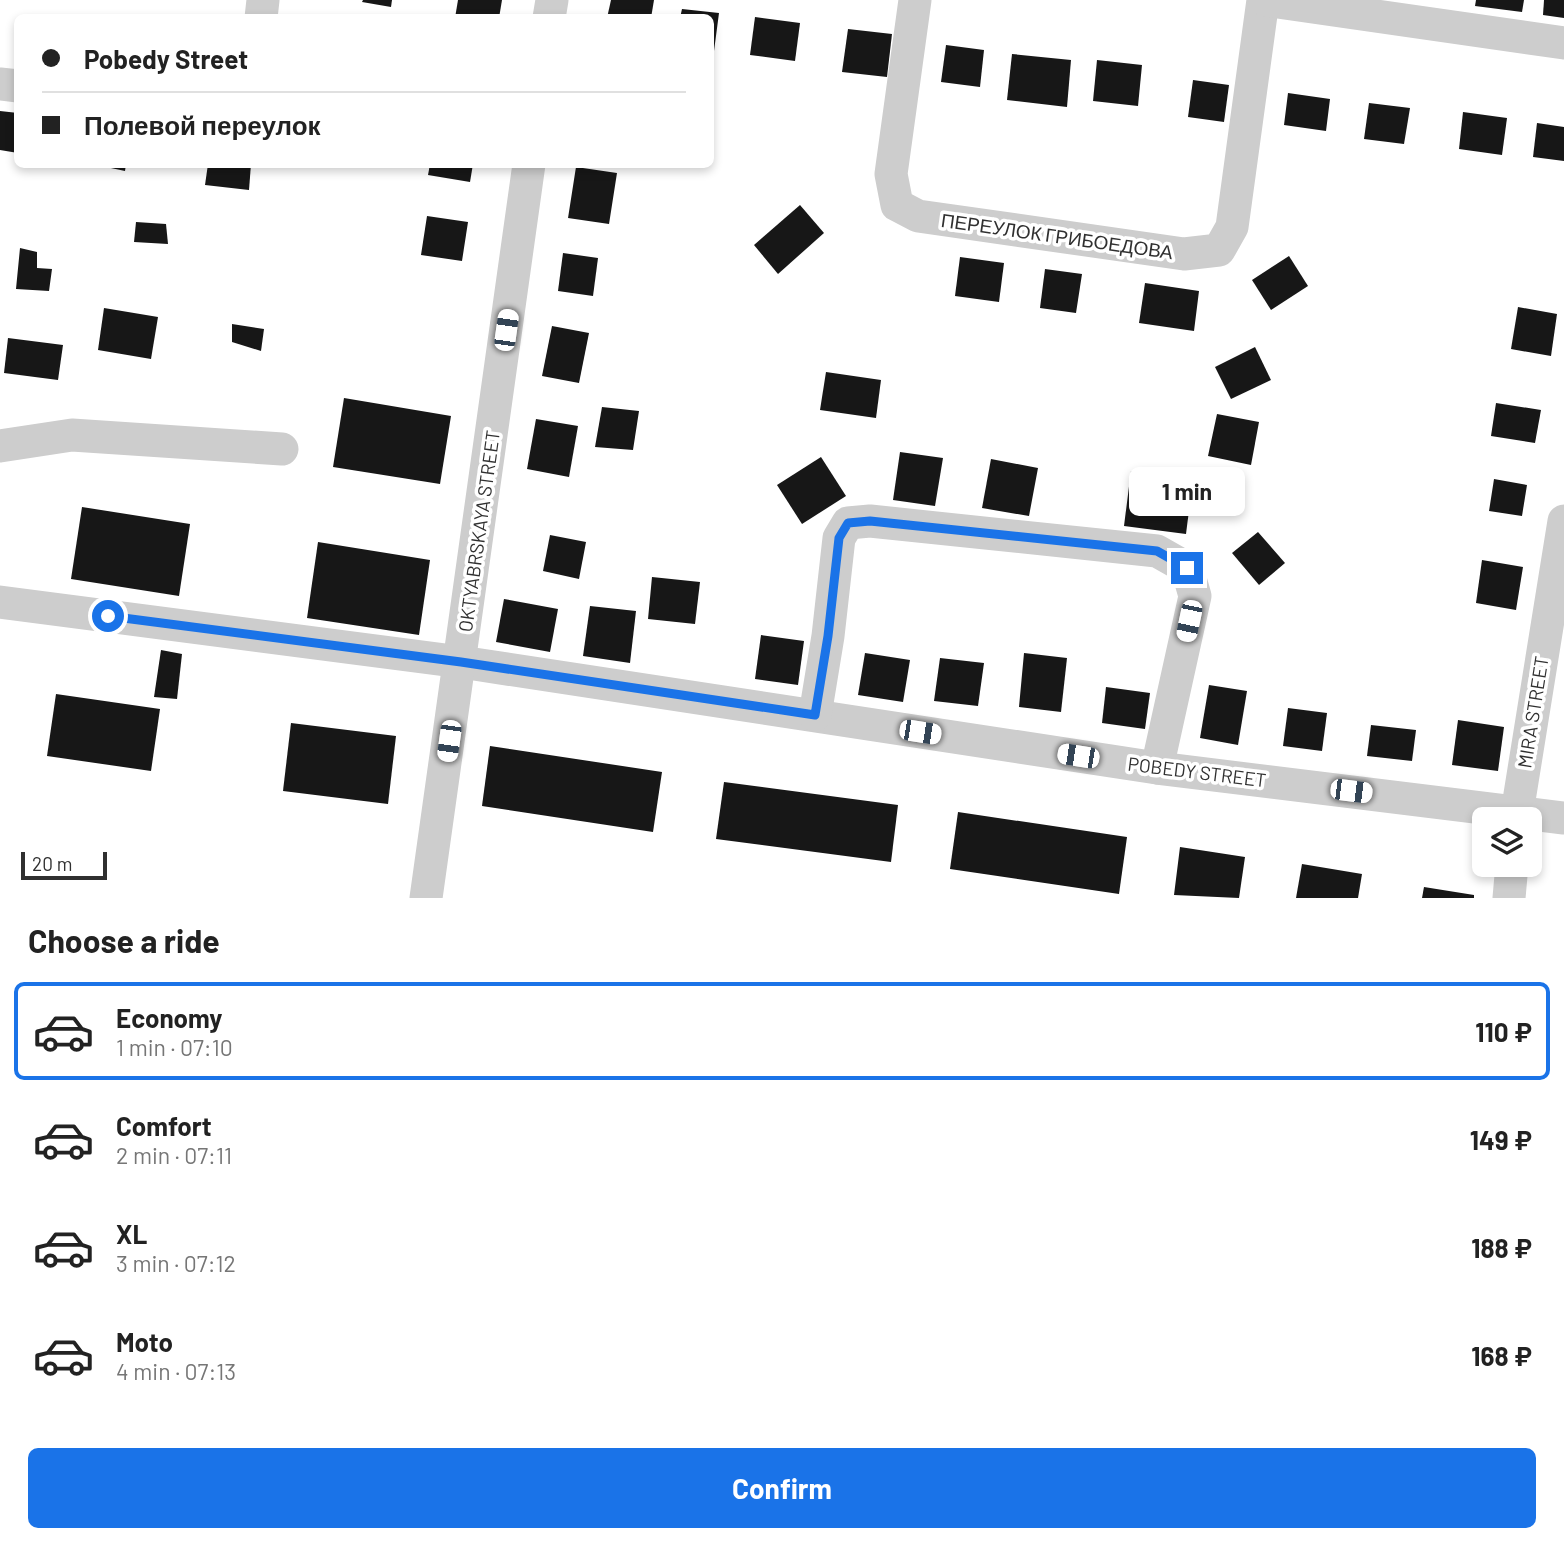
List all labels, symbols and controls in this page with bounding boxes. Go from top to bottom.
text: Pobedy Street [84,43,248,74]
text: Полевой переулок [84,109,321,140]
street label: ПЕРЕУЛОК ГРИБОЕДОВА [940,208,1175,263]
car [493,308,520,352]
street label: OKTYABRSKAYA STREET [453,429,504,633]
callout: 1 min [1129,466,1245,516]
text: 1 min [1162,477,1212,505]
route end [1171,552,1203,584]
car [1175,598,1204,644]
route start [92,600,124,632]
street label: MIRA STREET [1512,654,1553,770]
car [898,718,943,746]
car [436,719,463,763]
car [1056,742,1101,770]
street label: POBEDY STREET [1126,752,1268,791]
car [1329,778,1374,804]
map controls [1472,807,1542,877]
button: layers [1472,807,1542,877]
scale bar [21,849,107,881]
text: 20 m [32,852,72,875]
text: Choose a ride [28,921,220,959]
icon: car [32,1000,95,1063]
text: Economy [116,1002,222,1033]
text: 110 ₽ [1475,1016,1532,1047]
text: 1 min · 07:10 [116,1033,233,1061]
icon: car [32,1108,95,1171]
text: Comfort [116,1110,212,1141]
text: 149 ₽ [1470,1124,1532,1155]
text: 2 min · 07:11 [116,1141,232,1169]
icon: car [32,1216,95,1279]
text: XL [116,1218,147,1249]
text: 188 ₽ [1471,1232,1532,1263]
text: 3 min · 07:12 [116,1249,236,1277]
icon: car [32,1324,95,1387]
text: Moto [116,1326,173,1357]
text: 168 ₽ [1471,1340,1532,1371]
text: 4 min · 07:13 [116,1357,236,1385]
button: Confirm [28,1448,1536,1528]

